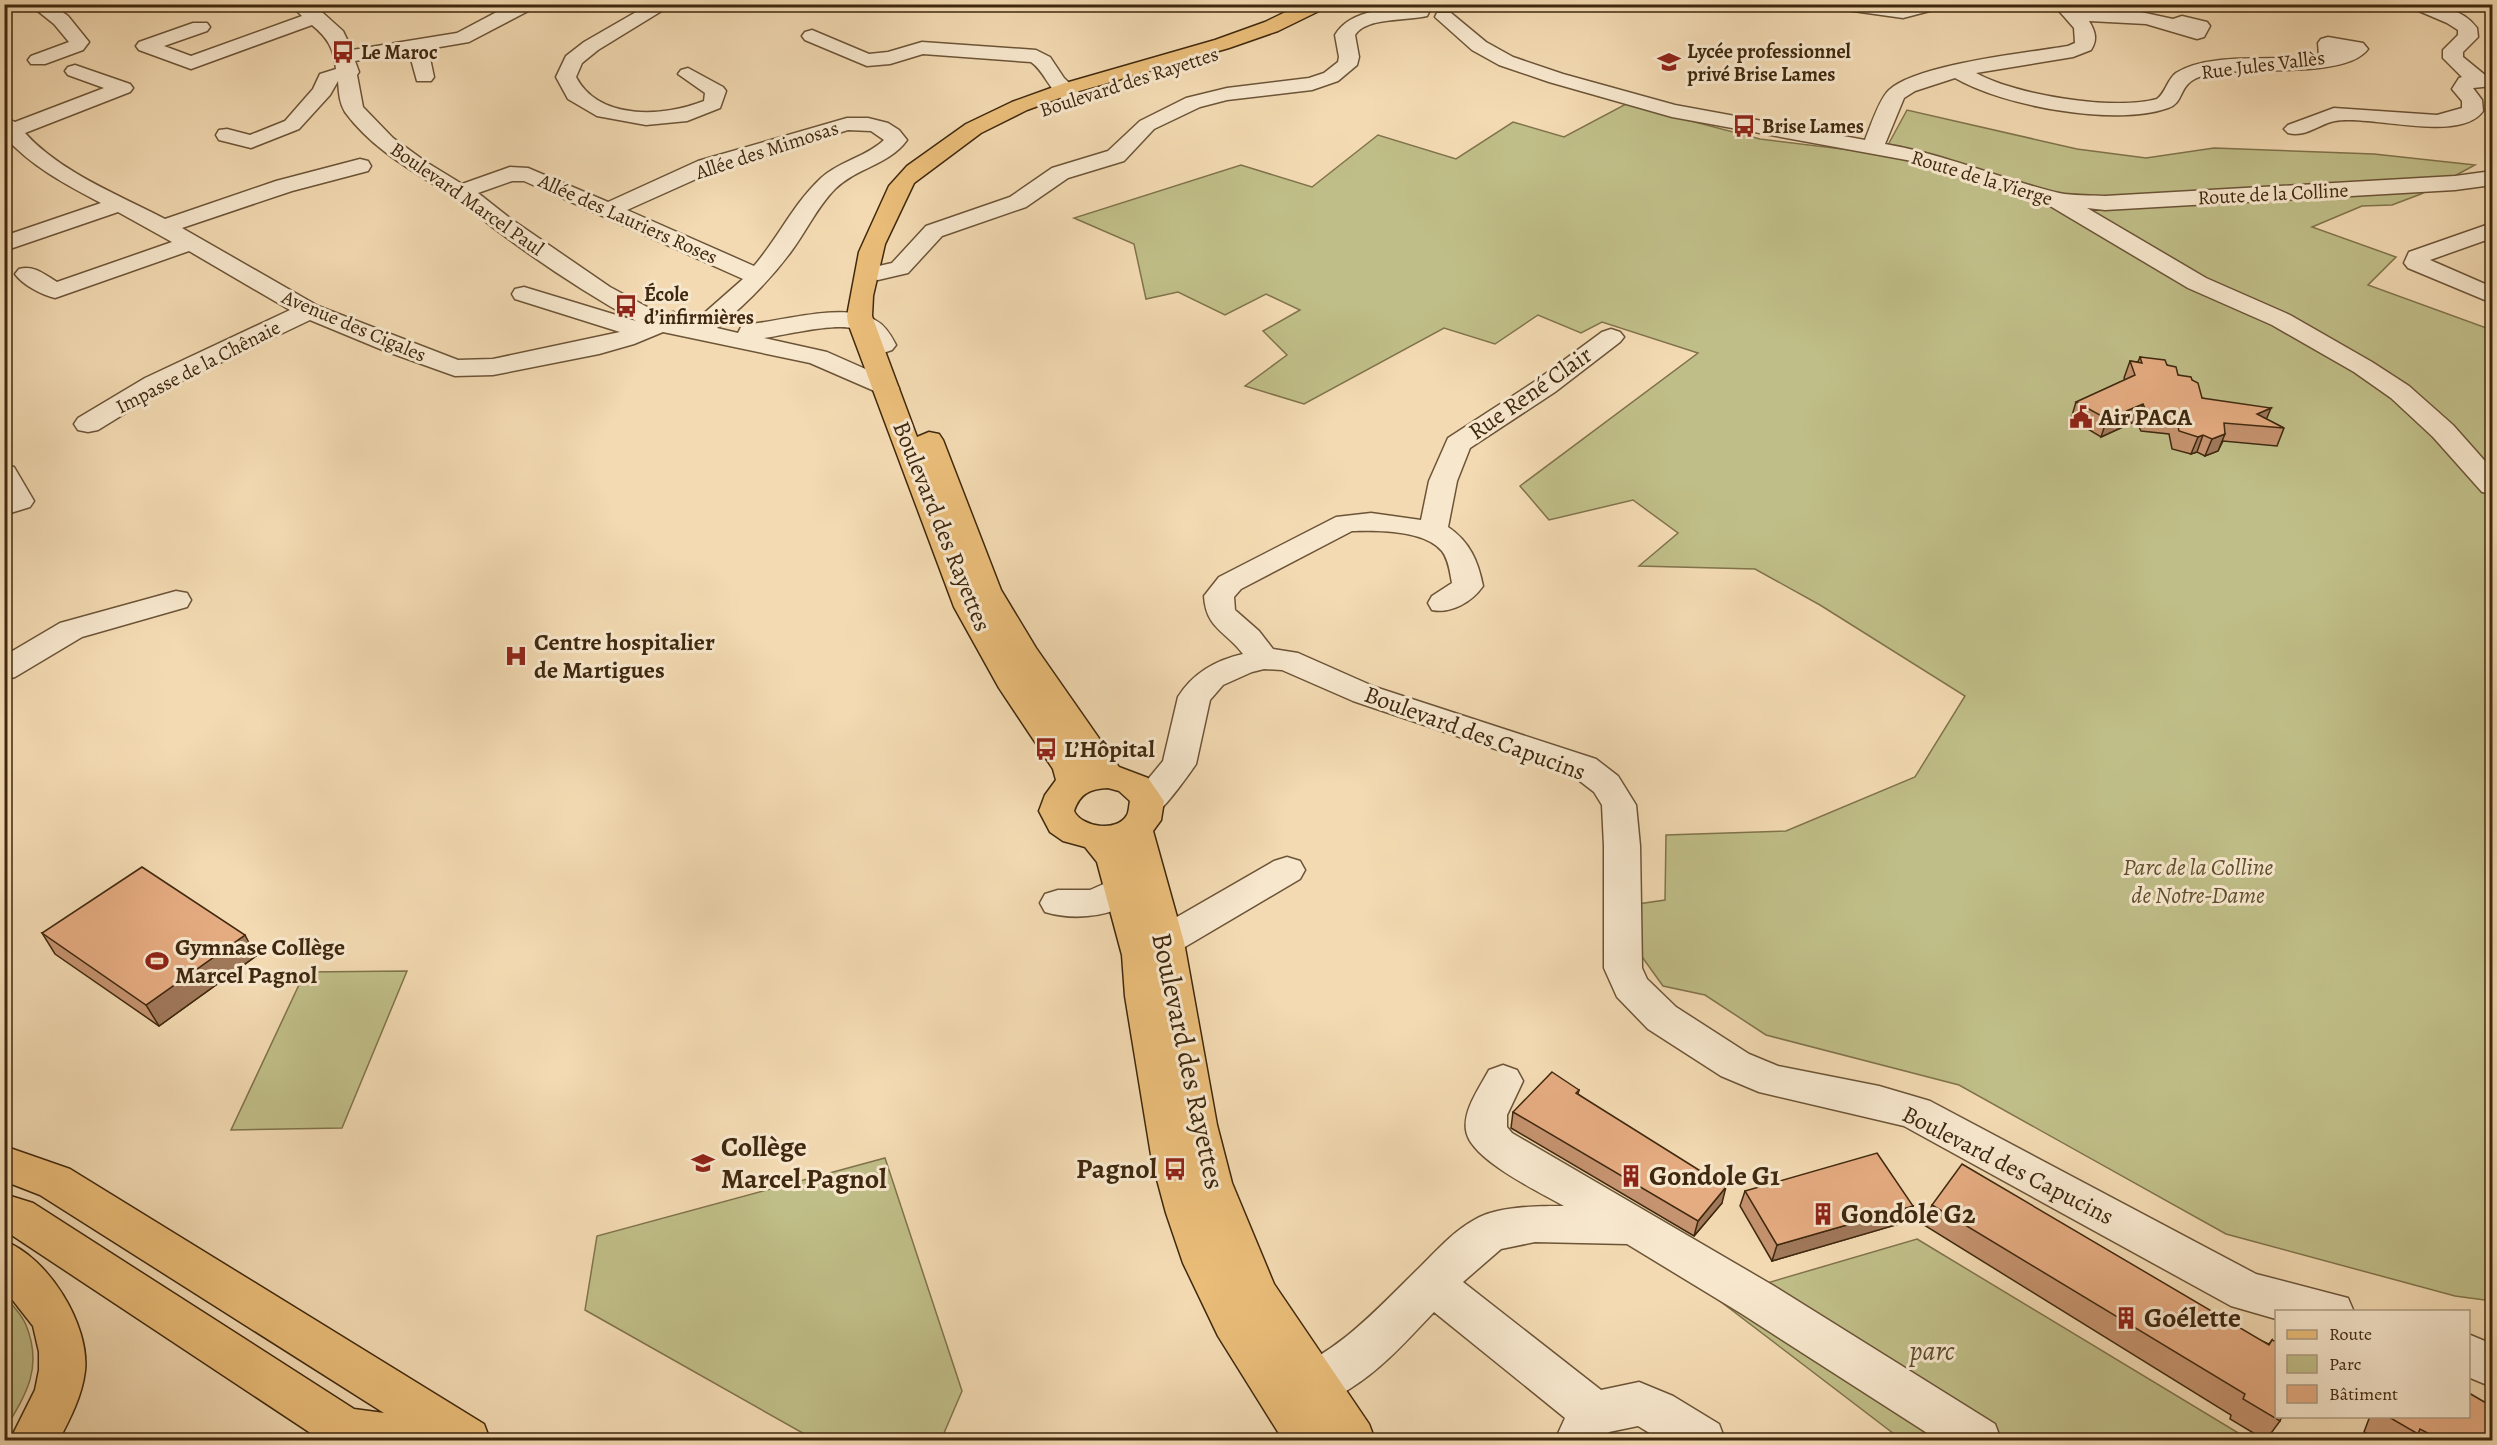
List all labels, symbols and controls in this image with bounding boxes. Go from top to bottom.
place label: Lycée professionnel privé Brise Lames [1687,38,1852,88]
bus stop icon: Le Maroc [330,39,356,65]
place label: Le Maroc [361,39,438,66]
street label: Boulevard des Rayettes [1036,40,1222,124]
street label: Rue Jules Vallès [2199,44,2327,86]
school or university icon: Lycée professionnel privé Brise Lames [1656,49,1682,75]
bus stop icon: Brise Lames [1731,113,1757,139]
place label: Brise Lames [1762,113,1864,140]
street label: Allée des Mimosas [691,114,842,186]
street label: Boulevard Marcel Paul [385,136,549,262]
street label: Route de la Vierge [1908,144,2056,212]
street label: Allée des Lauriers Roses [533,167,722,271]
street label: Route de la Colline [2197,177,2349,211]
place label: École d’infirmières [644,281,754,331]
street label: Avenue des Cigales [277,283,430,369]
bus stop icon: École d’infirmières [613,293,639,319]
street label: Impasse de la Chênaie [111,314,285,420]
street label: Rue René Clair [1462,339,1598,447]
place label: Air PACA [2098,401,2193,433]
public building icon: Air PACA [2068,404,2094,430]
street label: Boulevard des Rayettes [885,416,999,636]
place label: Centre hospitalier de Martigues [534,626,715,686]
hospital icon: Centre hospitalier de Martigues [503,643,529,669]
street label: Boulevard des Capucins [1360,678,1590,788]
place label: L’Hôpital [1064,733,1155,765]
bus stop icon: L’Hôpital [1033,736,1059,762]
park label: Parc de la Colline de Notre-Dame [2123,851,2274,911]
street label: Boulevard des Rayettes [1142,929,1234,1193]
place label: Gymnase Collège Marcel Pagnol [175,931,345,991]
sports icon: Gymnase Collège Marcel Pagnol [144,948,170,974]
street label: Boulevard des Capucins [1897,1098,2119,1232]
place label: Collège Marcel Pagnol [721,1128,887,1198]
school or university icon: Collège Marcel Pagnol [690,1150,716,1176]
place label: Pagnol [1076,1150,1158,1188]
bus stop icon: Pagnol [1162,1156,1188,1182]
place label: Gondole G1 [1649,1157,1780,1195]
building icon: Gondole G1 [1618,1163,1644,1189]
place label: Gondole G2 [1841,1195,1976,1233]
building icon: Gondole G2 [1810,1201,1836,1227]
place label: Goélette [2144,1299,2241,1337]
building icon: Goélette [2113,1305,2139,1331]
legend [2275,1310,2470,1418]
text: Route [2329,1322,2372,1346]
park label: parc [1909,1332,1955,1370]
text: Parc [2329,1352,2361,1376]
text: Bâtiment [2329,1382,2398,1406]

